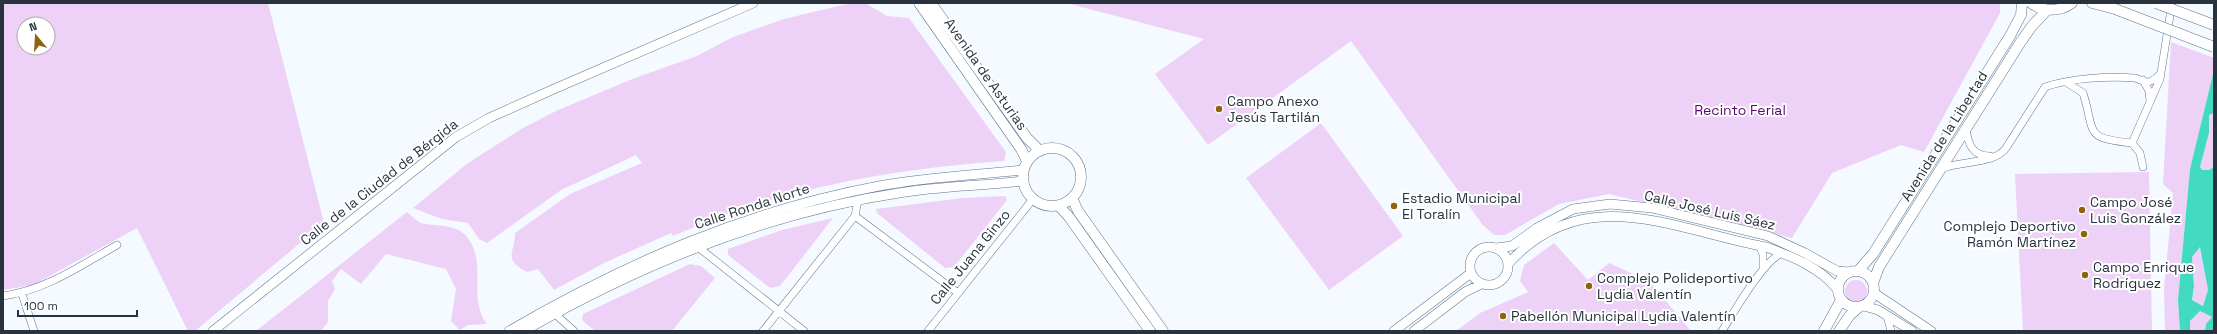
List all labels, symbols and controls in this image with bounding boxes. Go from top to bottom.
street label: Avenida de Asturias [941,15,1031,133]
north arrow [16,16,56,56]
text: N [27,19,39,34]
street label: Avenida de la Libertad [1897,68,1991,204]
place label: Campo Anexo Jesús Tartilán [1227,92,1320,126]
park label: Recinto Ferial [1694,101,1786,119]
marker: Campo Anexo Jesús Tartilán [1214,104,1224,114]
street label: Calle de la Ciudad de Bérgida [297,115,461,249]
street label: Calle Ronda Norte [692,179,812,233]
street label: Calle José Luis Sáez [1643,186,1777,234]
place label: Estadio Municipal El Toralín [1402,189,1521,223]
place label: Campo José Luis González [2090,193,2181,227]
marker: Estadio Municipal El Toralín [1389,201,1399,211]
marker: Campo José Luis González [2077,205,2087,215]
street label: Calle Juana Ginzo [926,206,1014,308]
place label: Complejo Deportivo Ramón Martínez [1944,217,2076,251]
marker: Complejo Deportivo Ramón Martínez [2079,229,2089,239]
place label: Campo Enrique Rodríguez [2093,258,2194,292]
place label: Complejo Polideportivo Lydia Valentín [1597,269,1753,303]
marker: Campo Enrique Rodríguez [2080,270,2090,280]
marker: Complejo Polideportivo Lydia Valentín [1584,281,1594,291]
scale bar [18,292,137,318]
text: 100 m [24,298,58,314]
place label: Pabellón Municipal Lydia Valentín [1511,307,1736,325]
marker: Pabellón Municipal Lydia Valentín [1498,311,1508,321]

